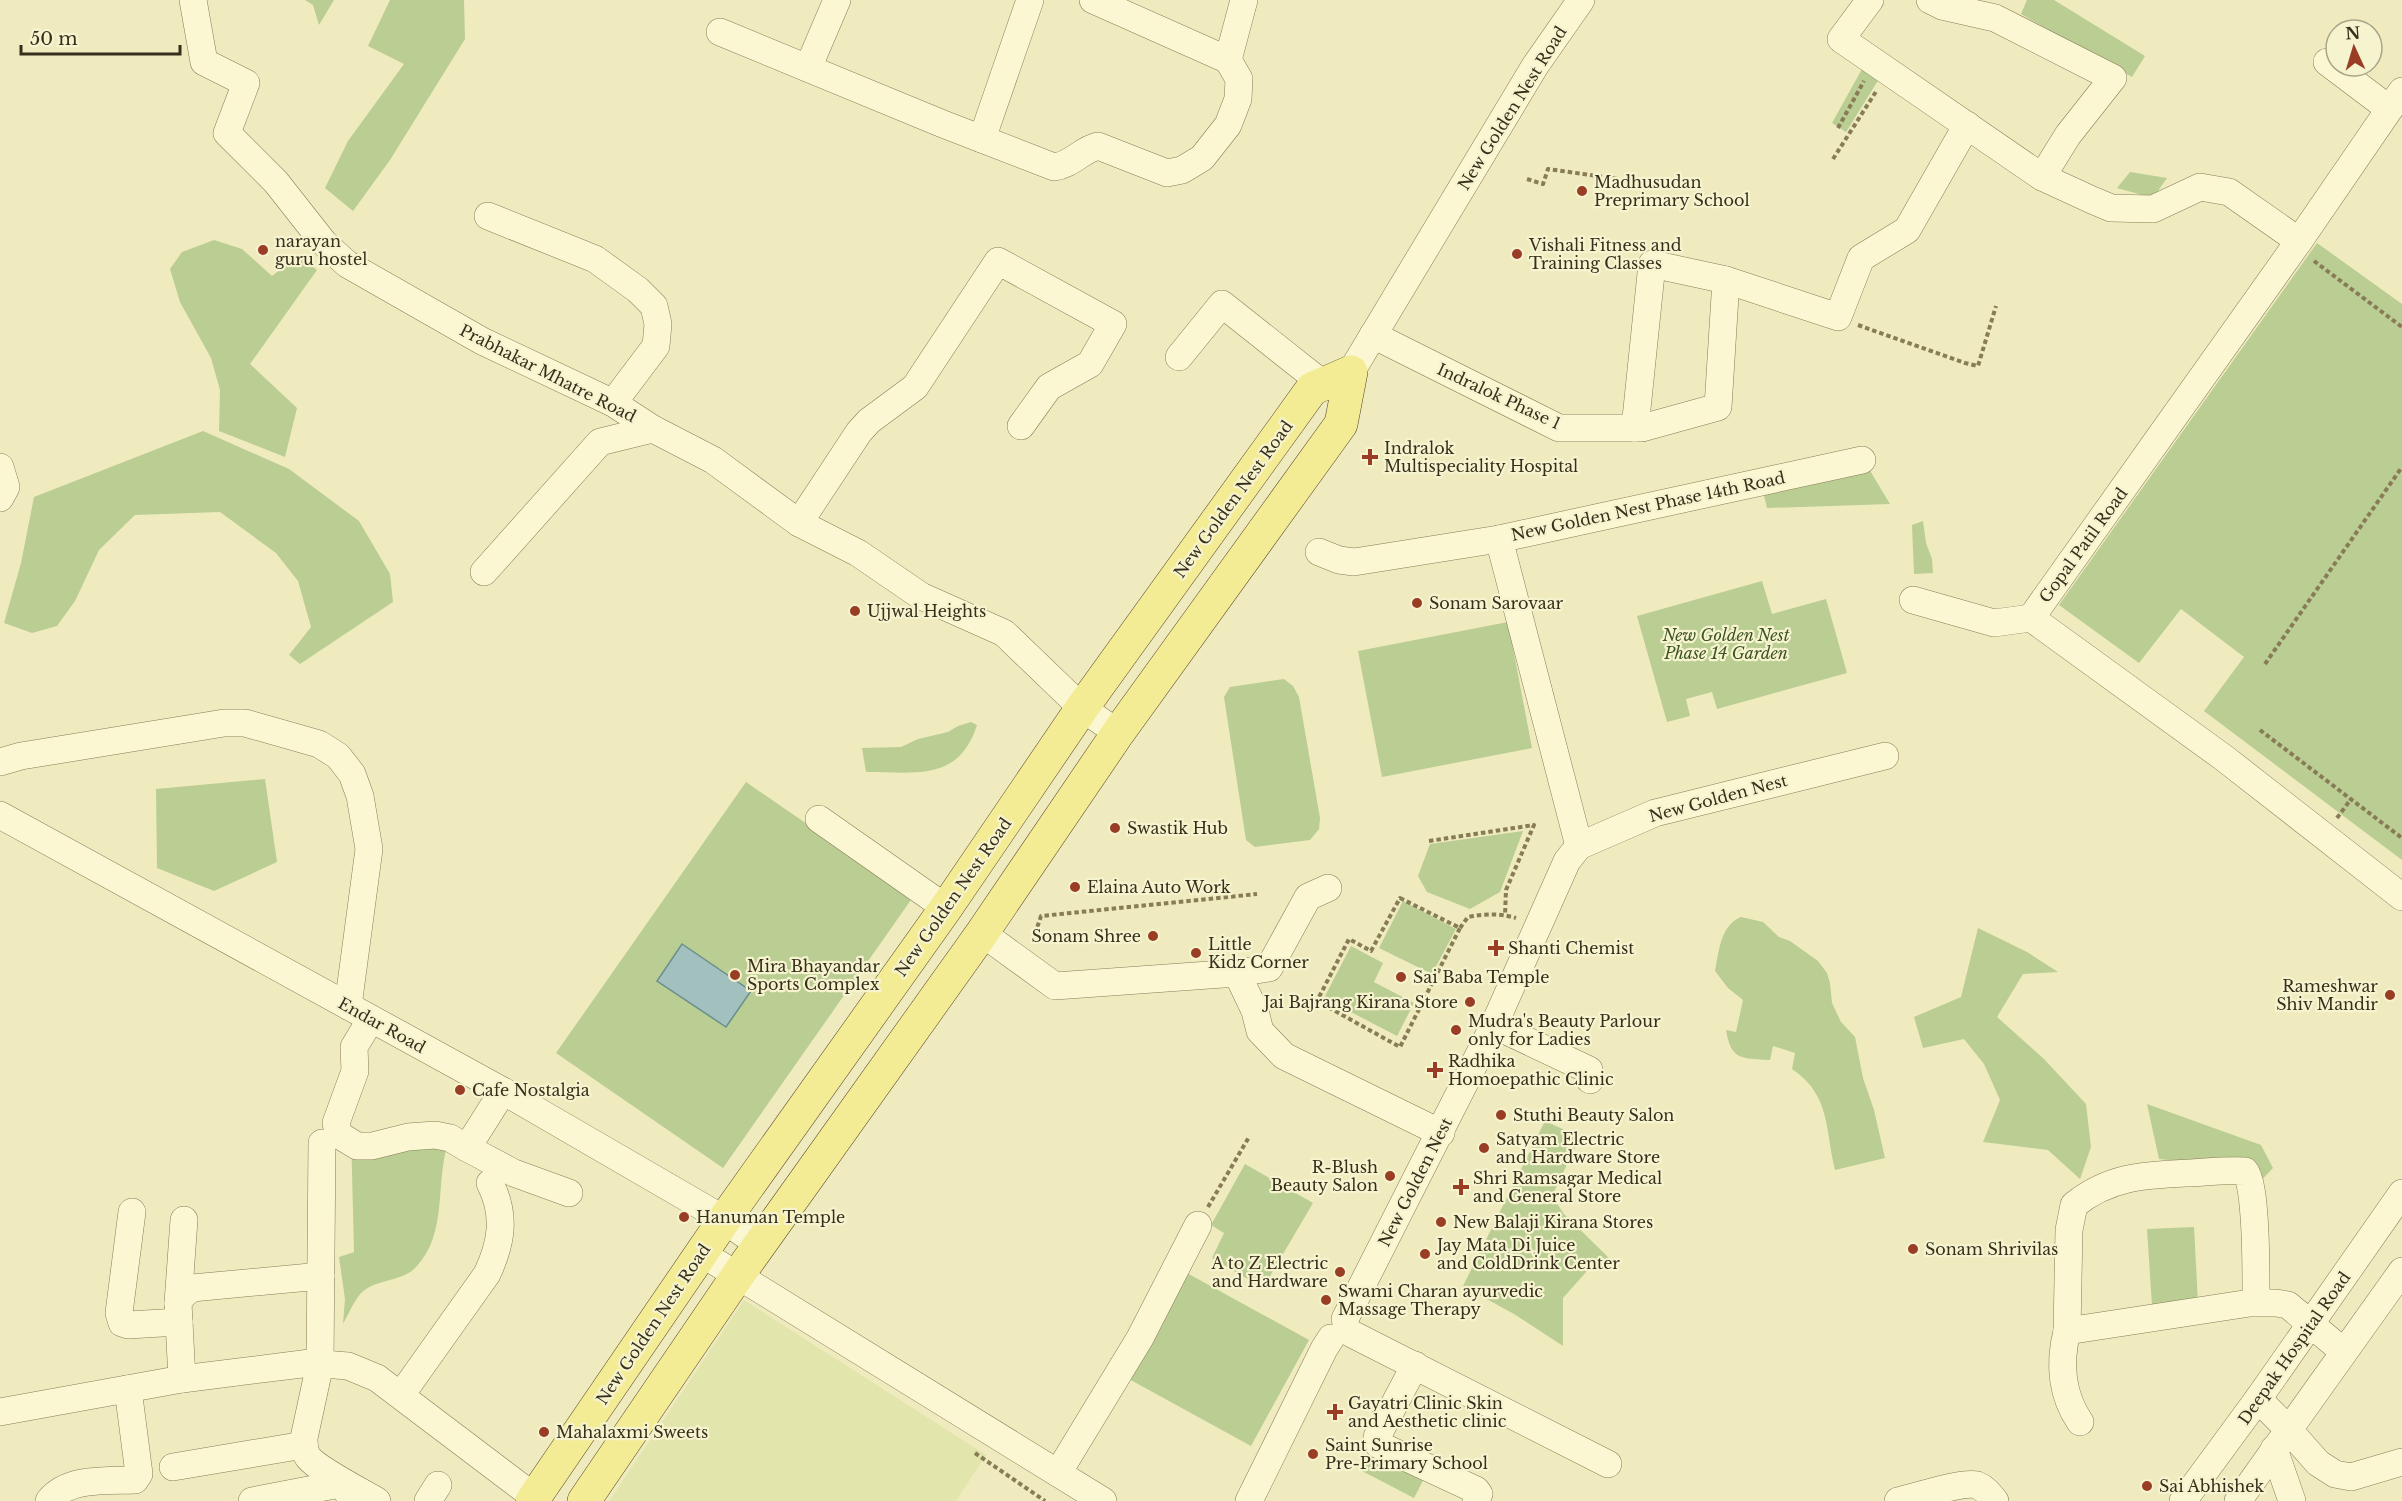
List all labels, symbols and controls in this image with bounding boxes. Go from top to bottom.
scale bar [21,18,180,56]
north arrow [2324,18,2384,78]
street label: New Golden Nest Road [1453,22,1571,194]
text: N [2345,23,2361,44]
text: 50 m [30,28,78,50]
place label: Madhusudan Preprimary School [1594,172,1750,210]
marker: Madhusudan Preprimary School [1575,184,1589,198]
place label: narayan guru hostel [275,231,367,269]
place label: Vishali Fitness and Training Classes [1528,235,1682,273]
marker: narayan guru hostel [256,243,270,257]
marker: Vishali Fitness and Training Classes [1510,247,1524,261]
street label: Prabhakar Mhatre Road [456,320,640,426]
street label: Indralok Phase 1 [1434,359,1564,433]
street label: New Golden Nest Road [1169,416,1297,582]
place label: Indralok Multispeciality Hospital [1384,438,1578,476]
marker: Indralok Multispeciality Hospital [1361,448,1379,466]
street label: New Golden Nest Phase 14th Road [1509,467,1787,545]
street label: Gopal Patil Road [2035,483,2132,606]
place label: Sonam Sarovaar [1429,593,1564,613]
marker: Sonam Sarovaar [1410,596,1424,610]
place label: Ujjwal Heights [867,601,986,621]
marker: Ujjwal Heights [848,604,862,618]
park label: New Golden Nest Phase 14 Garden [1661,625,1790,663]
street label: New Golden Nest [1647,770,1789,826]
street label: New Golden Nest Road [890,813,1016,980]
place label: Swastik Hub [1127,818,1228,838]
marker: Swastik Hub [1108,821,1122,835]
place label: Elaina Auto Work [1087,877,1231,897]
marker: Elaina Auto Work [1068,880,1082,894]
place label: Sonam Shree [1031,926,1141,946]
marker: Sonam Shree [1146,929,1160,943]
place label: Little Kidz Corner [1208,934,1309,972]
place label: Shanti Chemist [1508,938,1634,958]
marker: Shanti Chemist [1489,941,1503,955]
marker: Little Kidz Corner [1189,946,1203,960]
place label: Mira Bhayandar Sports Complex [747,956,880,994]
place label: Sai Baba Temple [1413,967,1549,987]
marker: Mira Bhayandar Sports Complex [728,968,742,982]
marker: Sai Baba Temple [1394,970,1408,984]
place label: Rameshwar Shiv Mandir [2276,976,2378,1014]
marker: Rameshwar Shiv Mandir [2383,988,2397,1002]
place label: Jai Bajrang Kirana Store [1262,992,1458,1012]
street label: Endar Road [335,993,429,1057]
marker: Jai Bajrang Kirana Store [1463,995,1477,1009]
place label: Mudra's Beauty Parlour only for Ladies [1468,1011,1661,1049]
marker: Mudra's Beauty Parlour only for Ladies [1449,1023,1463,1037]
place label: Radhika Homoepathic Clinic [1448,1051,1614,1089]
marker: Radhika Homoepathic Clinic [1426,1061,1444,1079]
place label: Cafe Nostalgia [472,1080,590,1100]
marker: Cafe Nostalgia [453,1083,467,1097]
place label: Stuthi Beauty Salon [1513,1105,1674,1125]
marker: Stuthi Beauty Salon [1494,1108,1508,1122]
street label: New Golden Nest [1374,1114,1456,1250]
place label: Satyam Electric and Hardware Store [1496,1129,1660,1167]
marker: Satyam Electric and Hardware Store [1477,1141,1491,1155]
place label: R-Blush Beauty Salon [1271,1157,1378,1195]
place label: Shri Ramsagar Medical and General Store [1473,1168,1662,1206]
marker: R-Blush Beauty Salon [1383,1169,1397,1183]
marker: Shri Ramsagar Medical and General Store [1454,1180,1468,1194]
place label: Hanuman Temple [696,1207,845,1227]
marker: Hanuman Temple [677,1210,691,1224]
place label: New Balaji Kirana Stores [1453,1212,1653,1232]
marker: New Balaji Kirana Stores [1434,1215,1448,1229]
place label: Jay Mata Di Juice and ColdDrink Center [1435,1235,1620,1273]
place label: Sonam Shrivilas [1925,1239,2058,1259]
street label: New Golden Nest Road [592,1240,714,1408]
marker: Sonam Shrivilas [1906,1242,1920,1256]
marker: Jay Mata Di Juice and ColdDrink Center [1418,1247,1432,1261]
place label: A to Z Electric and Hardware [1210,1253,1328,1291]
marker: A to Z Electric and Hardware [1333,1265,1347,1279]
street label: Deepak Hospital Road [2234,1268,2355,1428]
place label: Swami Charan ayurvedic Massage Therapy [1338,1281,1543,1319]
marker: Swami Charan ayurvedic Massage Therapy [1319,1293,1333,1307]
place label: Gayatri Clinic Skin and Aesthetic clinic [1348,1393,1507,1431]
marker: Gayatri Clinic Skin and Aesthetic clinic [1326,1403,1344,1421]
place label: Mahalaxmi Sweets [556,1422,708,1442]
marker: Mahalaxmi Sweets [537,1425,551,1439]
place label: Saint Sunrise Pre-Primary School [1325,1435,1488,1473]
marker: Saint Sunrise Pre-Primary School [1306,1447,1320,1461]
place label: Sai Abhishek [2159,1476,2264,1496]
marker: Sai Abhishek [2140,1479,2154,1493]

